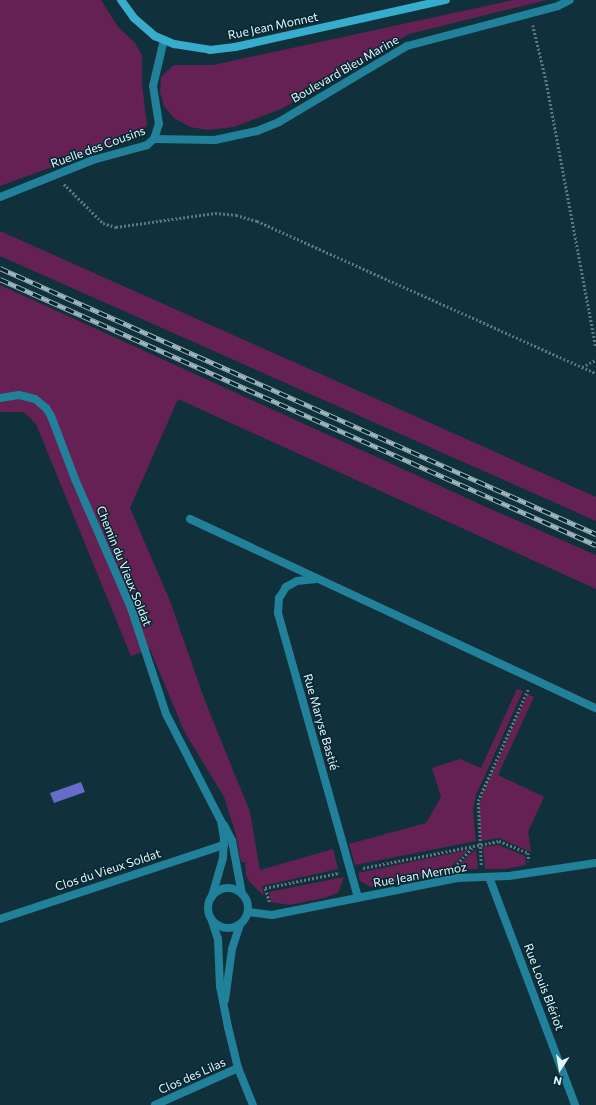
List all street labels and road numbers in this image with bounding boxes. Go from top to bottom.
street label: Rue Jean Monnet [226,9,320,43]
street label: Boulevard Bleu Marine [289,32,401,106]
street label: Ruelle des Cousins [49,123,147,171]
street label: Chemin du Vieux Soldat [93,504,155,628]
street label: Rue Maryse Bastié [300,672,342,772]
street label: Clos du Vieux Soldat [53,846,163,894]
street label: Rue Jean Mermoz [372,860,468,890]
street label: Rue Louis Blériot [521,942,567,1032]
street label: Clos des Lilas [156,1055,228,1097]

